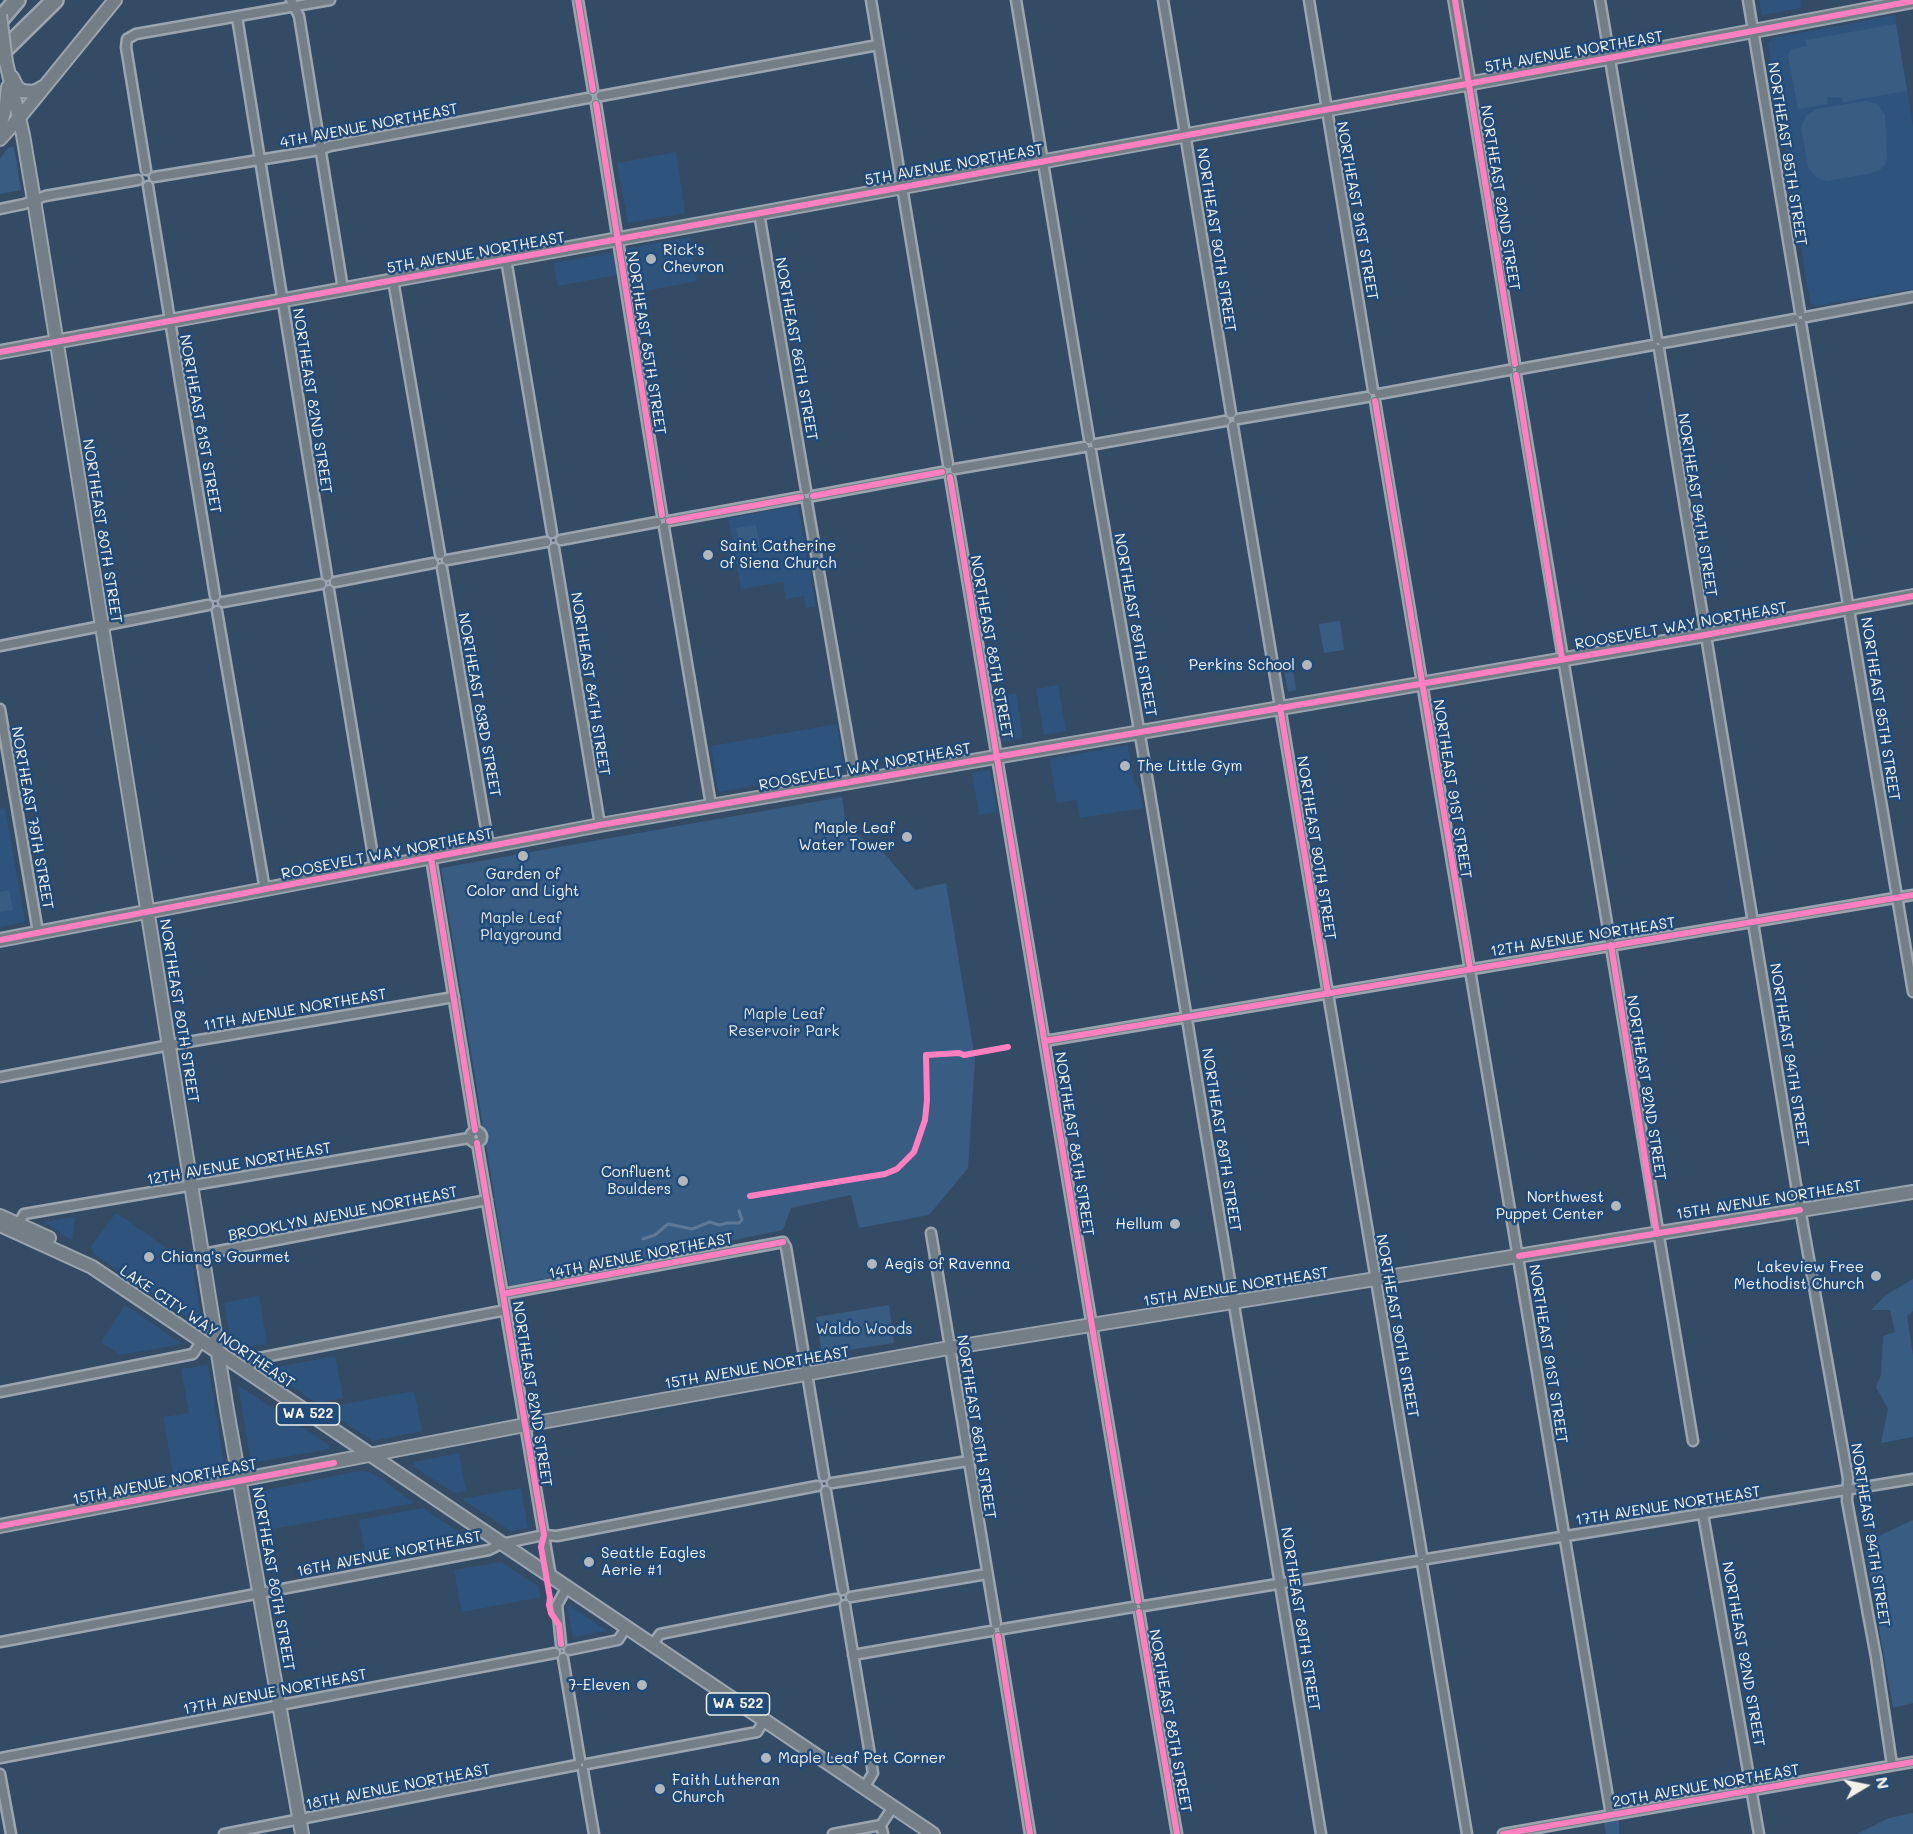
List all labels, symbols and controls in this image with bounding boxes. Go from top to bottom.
street label: 5TH AVENUE NORTHEAST [1483,27,1665,77]
street label: NORTHEAST 95TH STREET [1764,61,1810,247]
street label: 4TH AVENUE NORTHEAST [279,100,459,152]
street label: NORTHEAST 92ND STREET [1476,104,1524,292]
street label: NORTHEAST 91ST STREET [1332,120,1382,302]
street label: 5TH AVENUE NORTHEAST [863,140,1045,190]
street label: NORTHEAST 90TH STREET [1193,147,1239,333]
street label: 5TH AVENUE NORTHEAST [385,228,567,278]
place label: Rick's Chevron [663,241,724,276]
street label: NORTHEAST 85TH STREET [623,250,669,436]
marker: Rick's Chevron [644,252,658,266]
street label: NORTHEAST 86TH STREET [771,256,821,442]
street label: NORTHEAST 82ND STREET [288,307,336,495]
street label: NORTHEAST 81ST STREET [175,333,225,515]
street label: NORTHEAST 94TH STREET [1674,412,1720,598]
street label: NORTHEAST 80TH STREET [79,438,125,624]
street label: NORTHEAST 89TH STREET [1110,532,1160,718]
place label: Saint Catherine of Siena Church [720,537,836,572]
marker: Saint Catherine of Siena Church [701,548,715,562]
street label: NORTHEAST 88TH STREET [966,554,1016,740]
street label: NORTHEAST 84TH STREET [567,591,613,777]
street label: ROOSEVELT WAY NORTHEAST [1573,598,1789,654]
street label: NORTHEAST 83RD STREET [454,611,504,799]
street label: NORTHEAST 95TH STREET [1857,616,1903,802]
place label: Perkins School [1189,656,1295,674]
marker: Perkins School [1300,658,1314,672]
street label: NORTHEAST 91ST STREET [1429,698,1475,880]
street label: NORTHEAST 79TH STREET [7,725,57,911]
street label: ROOSEVELT WAY NORTHEAST [757,739,973,795]
street label: NORTHEAST 90TH STREET [1293,755,1339,941]
place label: The Little Gym [1137,757,1242,775]
marker: The Little Gym [1118,759,1132,773]
place label: Maple Leaf Water Tower [799,819,895,854]
street label: ROOSEVELT WAY NORTHEAST [280,825,494,883]
marker: Maple Leaf Water Tower [900,830,914,844]
marker: Garden of Color and Light [516,849,530,863]
place label: Garden of Color and Light [467,865,579,900]
park label: Maple Leaf Playground [480,909,562,944]
street label: 12TH AVENUE NORTHEAST [1489,913,1677,961]
street label: NORTHEAST 80TH STREET [156,918,202,1104]
street label: NORTHEAST 94TH STREET [1766,962,1812,1148]
street label: 11TH AVENUE NORTHEAST [202,985,388,1035]
street label: NORTHEAST 92ND STREET [1622,994,1670,1182]
park label: Maple Leaf Reservoir Park [729,1005,839,1040]
street label: NORTHEAST 89TH STREET [1198,1047,1244,1233]
street label: NORTHEAST 88TH STREET [1051,1051,1097,1237]
street label: 12TH AVENUE NORTHEAST [145,1139,333,1189]
place label: Confluent Boulders [601,1163,671,1198]
marker: Confluent Boulders [676,1174,690,1188]
street label: 15TH AVENUE NORTHEAST [1675,1176,1863,1224]
street label: BROOKLYN AVENUE NORTHEAST [227,1183,459,1245]
place label: Northwest Puppet Center [1496,1188,1604,1223]
marker: Northwest Puppet Center [1609,1199,1623,1213]
place label: Hellum [1115,1215,1163,1233]
marker: Hellum [1168,1217,1182,1231]
street label: 14TH AVENUE NORTHEAST [547,1229,735,1283]
street label: NORTHEAST 90TH STREET [1372,1233,1422,1419]
place label: Chiang's Gourmet [161,1248,290,1266]
marker: Chiang's Gourmet [142,1250,156,1264]
place label: Aegis of Ravenna [884,1255,1011,1273]
marker: Aegis of Ravenna [865,1257,879,1271]
place label: Lakeview Free Methodist Church [1734,1258,1864,1293]
street label: LAKE CITY WAY NORTHEAST [116,1262,298,1392]
street label: 15TH AVENUE NORTHEAST [1142,1263,1330,1311]
street label: NORTHEAST 91ST STREET [1525,1263,1571,1445]
marker: Lakeview Free Methodist Church [1869,1269,1883,1283]
street label: NORTHEAST 82ND STREET [508,1300,556,1488]
park label: Waldo Woods [815,1320,913,1338]
street label: NORTHEAST 86TH STREET [953,1334,999,1520]
street label: 15TH AVENUE NORTHEAST [663,1343,851,1393]
road number: WA 522 [276,1403,340,1425]
street label: NORTHEAST 94TH STREET [1847,1442,1893,1628]
street label: 15TH AVENUE NORTHEAST [71,1455,259,1509]
street label: 17TH AVENUE NORTHEAST [1574,1482,1762,1530]
street label: NORTHEAST 80TH STREET [248,1486,298,1672]
street label: NORTHEAST 89TH STREET [1277,1526,1323,1712]
street label: 16TH AVENUE NORTHEAST [295,1527,483,1581]
place label: Seattle Eagles Aerie #1 [601,1544,706,1579]
marker: Seattle Eagles Aerie #1 [582,1555,596,1569]
street label: NORTHEAST 92ND STREET [1718,1560,1768,1748]
street label: NORTHEAST 88TH STREET [1145,1628,1195,1814]
street label: 17TH AVENUE NORTHEAST [181,1665,369,1719]
place label: 7-Eleven [568,1676,630,1694]
marker: 7-Eleven [635,1678,649,1692]
road number: WA 522 [706,1693,770,1715]
place label: Maple Leaf Pet Corner [778,1749,946,1767]
marker: Maple Leaf Pet Corner [759,1751,773,1765]
north arrow [1835,1756,1895,1816]
street label: 18TH AVENUE NORTHEAST [304,1760,492,1814]
street label: 20TH AVENUE NORTHEAST [1611,1761,1801,1811]
place label: Faith Lutheran Church [672,1771,780,1806]
text: N [1872,1775,1895,1791]
marker: Faith Lutheran Church [653,1782,667,1796]

